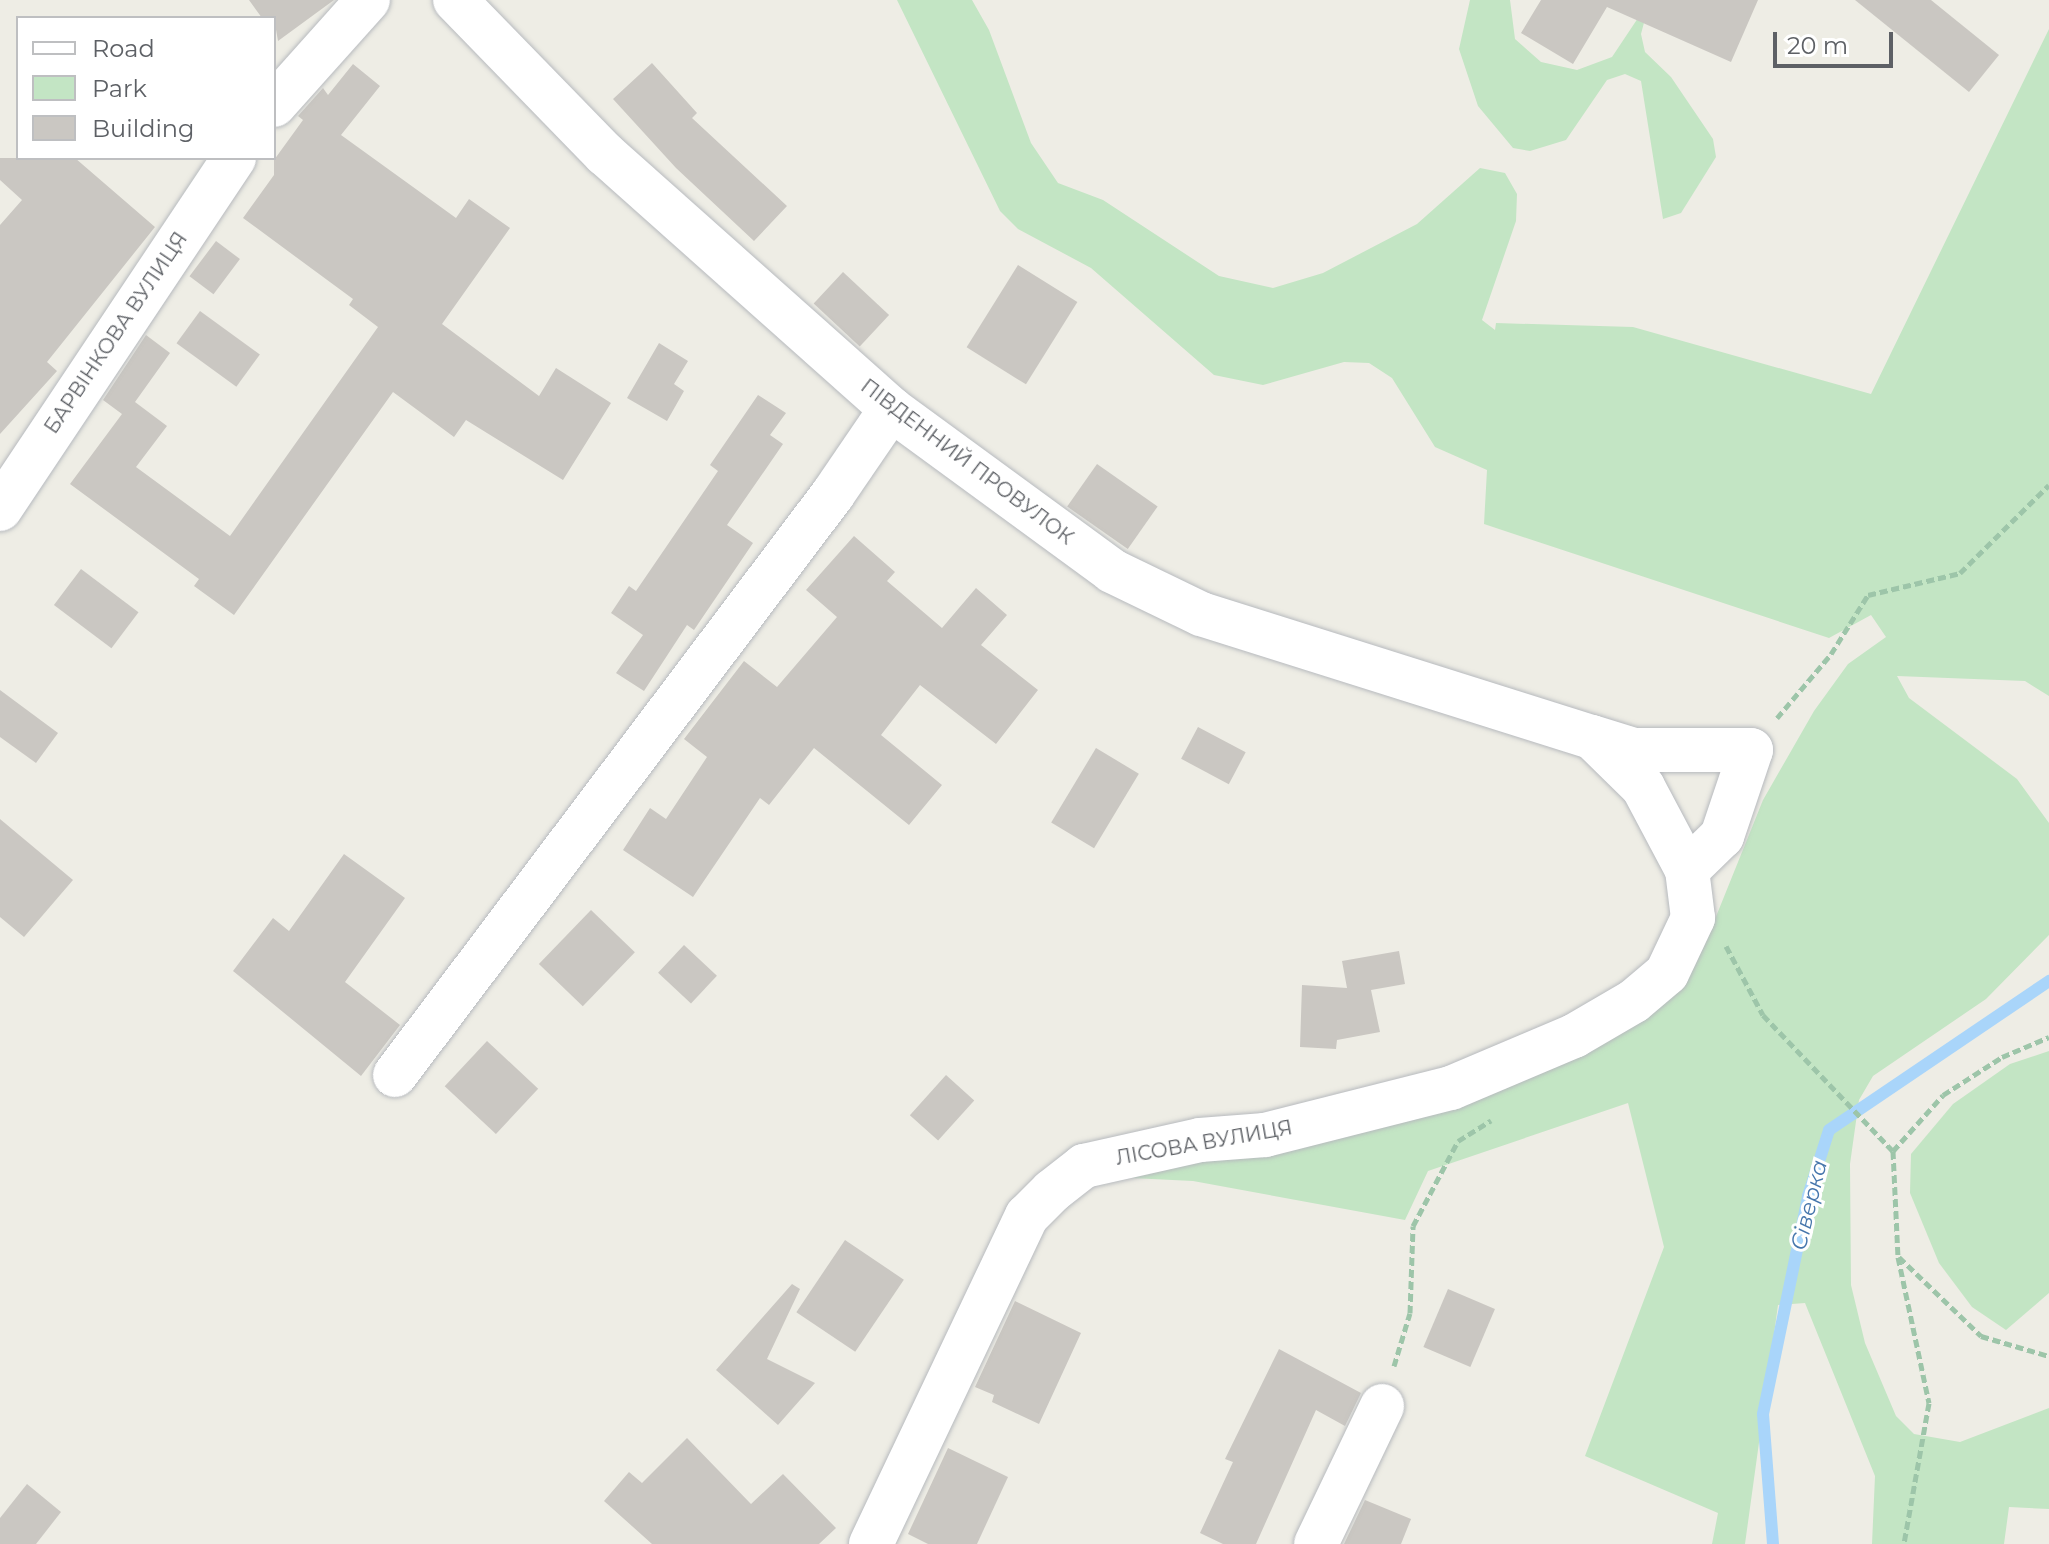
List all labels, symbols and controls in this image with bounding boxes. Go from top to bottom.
legend [16,16,276,160]
scale bar [1777,16,1897,66]
text: 20 m [1787,31,1848,60]
text: Road [92,34,155,63]
text: Park [92,74,147,103]
text: Building [92,114,195,143]
street label: БАРВІНКОВА ВУЛИЦЯ [40,228,192,438]
street label: ПІВДЕННИЙ ПРОВУЛОК [856,374,1078,550]
street label: ЛІСОВА ВУЛИЦЯ [1114,1116,1294,1170]
water label: Сіверка [1785,1157,1833,1253]

